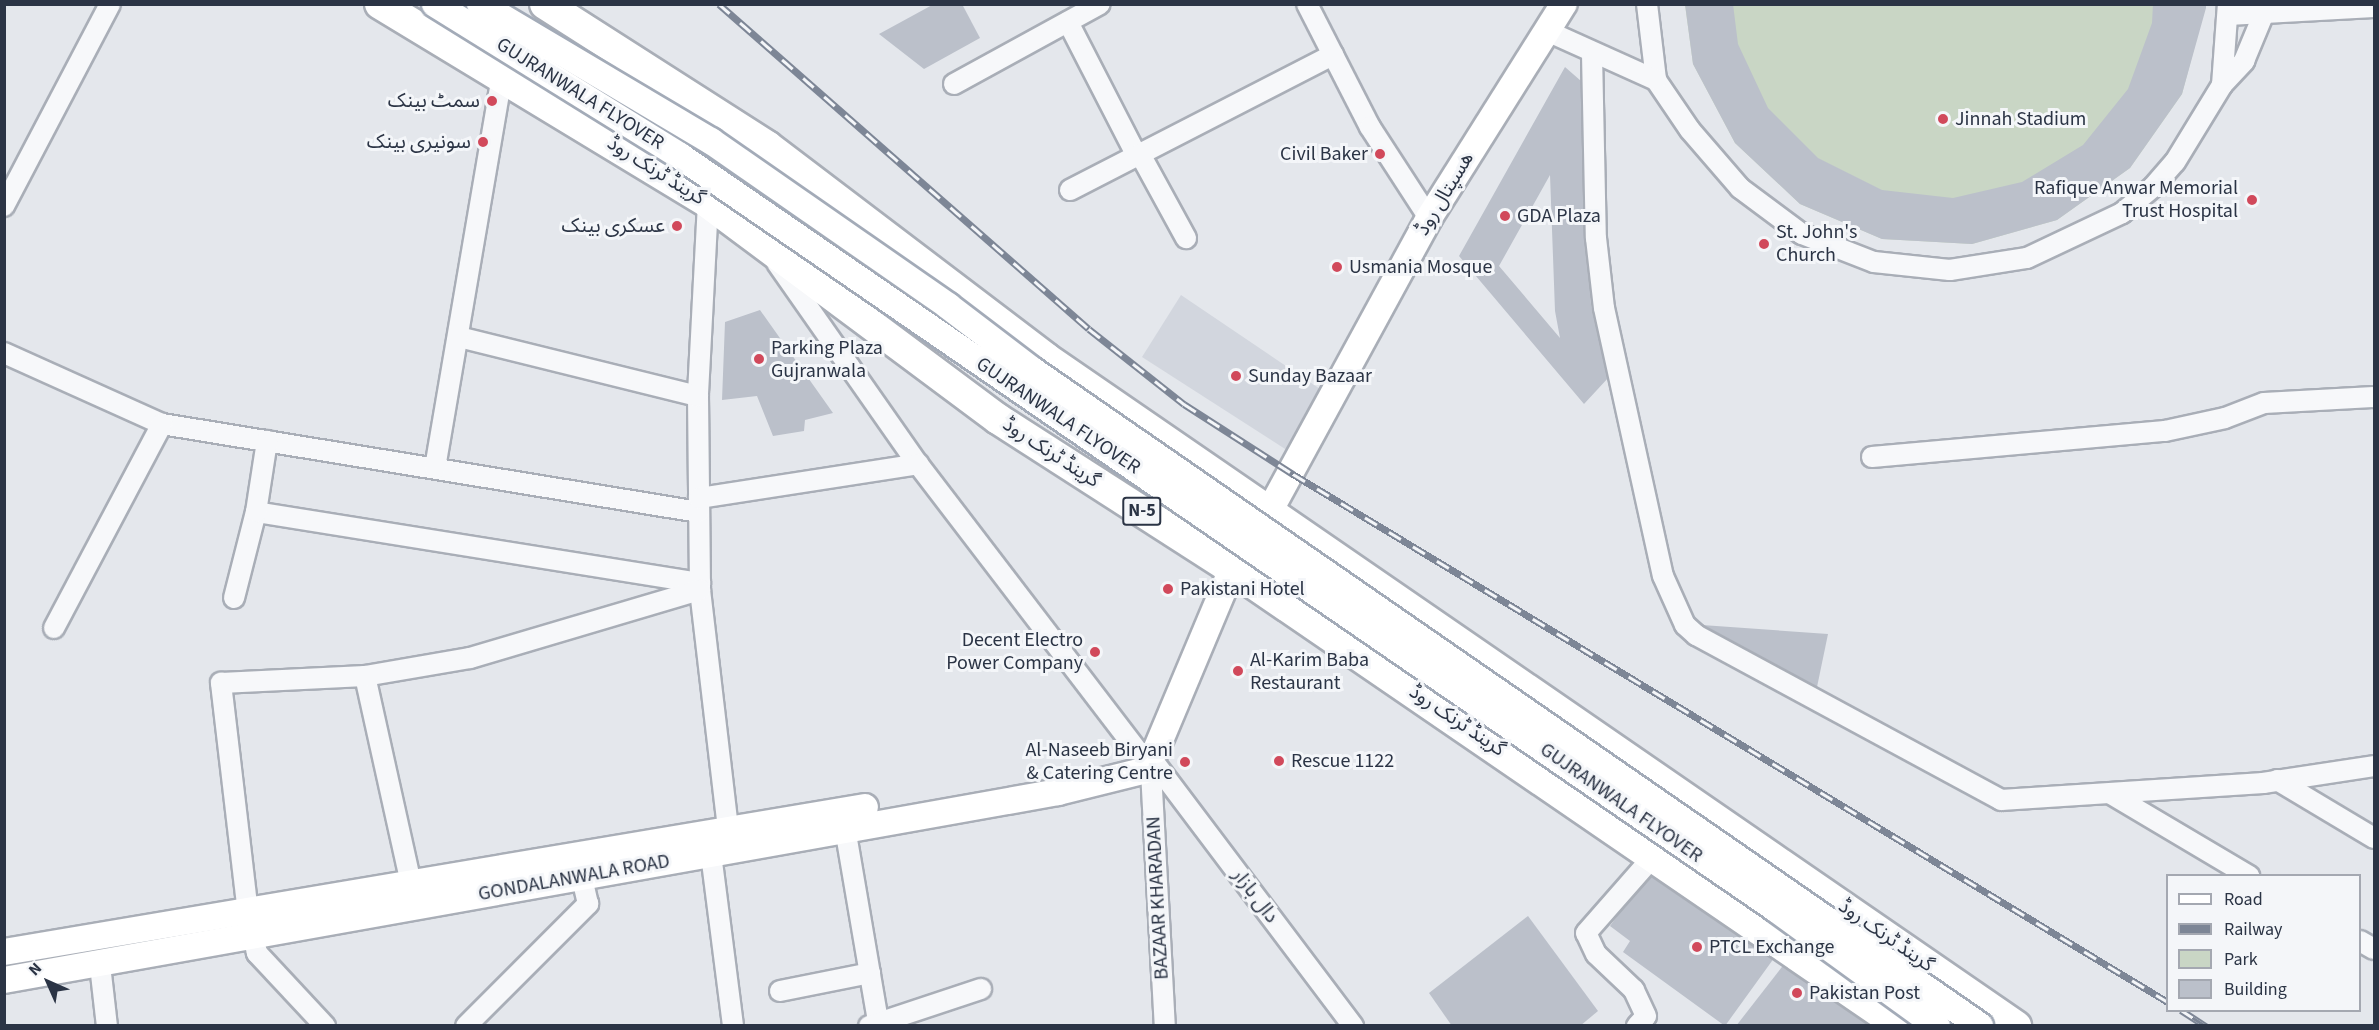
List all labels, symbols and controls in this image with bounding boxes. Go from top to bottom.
street label: GUJRANWALA FLYOVER [492,33,668,155]
place label: سمٹ بینک [388,89,480,113]
marker: سمٹ بینک [485,94,499,108]
place label: Jinnah Stadium [1955,107,2086,131]
marker: Jinnah Stadium [1936,112,1950,126]
place label: سونیری بینک [367,130,471,154]
street label: گرینڈ ٹرنک روڈ [603,131,709,211]
marker: سونیری بینک [476,135,490,149]
place label: Civil Baker [1280,142,1368,166]
marker: Civil Baker [1373,147,1387,161]
street label: ھسپتال روڈ [1411,148,1479,240]
place label: Rafique Anwar Memorial Trust Hospital [2034,176,2238,223]
marker: Rafique Anwar Memorial Trust Hospital [2243,191,2261,209]
place label: GDA Plaza [1517,204,1601,228]
marker: GDA Plaza [1498,209,1512,223]
place label: عسکری بینک [561,214,665,238]
marker: عسکری بینک [670,219,684,233]
place label: St. John's Church [1776,220,1857,267]
marker: St. John's Church [1757,237,1771,251]
place label: Usmania Mosque [1349,255,1492,279]
marker: Usmania Mosque [1330,260,1344,274]
place label: Parking Plaza Gujranwala [771,336,883,383]
marker: Parking Plaza Gujranwala [752,352,766,366]
street label: GUJRANWALA FLYOVER [971,352,1145,480]
place label: Sunday Bazaar [1248,364,1372,388]
marker: Sunday Bazaar [1229,369,1243,383]
street label: گرینڈ ٹرنک روڈ [998,413,1104,493]
road number: N-5 [1121,496,1163,526]
place label: Pakistani Hotel [1180,577,1305,601]
marker: Pakistani Hotel [1161,582,1175,596]
place label: Decent Electro Power Company [946,628,1083,675]
marker: Decent Electro Power Company [1088,645,1102,659]
place label: Al-Karim Baba Restaurant [1250,648,1369,695]
marker: Al-Karim Baba Restaurant [1231,664,1245,678]
street label: گرینڈ ٹرنک روڈ [1404,680,1510,762]
place label: Al-Naseeb Biryani & Catering Centre [1026,738,1173,785]
street label: GUJRANWALA FLYOVER [1535,738,1707,868]
place label: Rescue 1122 [1291,749,1394,773]
marker: Rescue 1122 [1272,754,1286,768]
marker: Al-Naseeb Biryani & Catering Centre [1178,755,1192,769]
street label: BAZAAR KHARADAN [1142,816,1174,980]
street label: GONDALANWALA ROAD [476,849,672,907]
street label: دال بازار [1227,864,1283,928]
legend [2166,874,2361,1012]
text: Road [2224,887,2263,912]
street label: گرینڈ ٹرنک روڈ [1834,894,1938,978]
text: Railway [2224,917,2283,942]
place label: PTCL Exchange [1709,935,1834,959]
marker: PTCL Exchange [1690,940,1704,954]
text: Park [2224,947,2258,972]
north arrow [18,952,78,1012]
text: N [24,958,47,981]
text: Building [2224,977,2287,1002]
place label: Pakistan Post [1809,981,1920,1005]
marker: Pakistan Post [1790,986,1804,1000]

